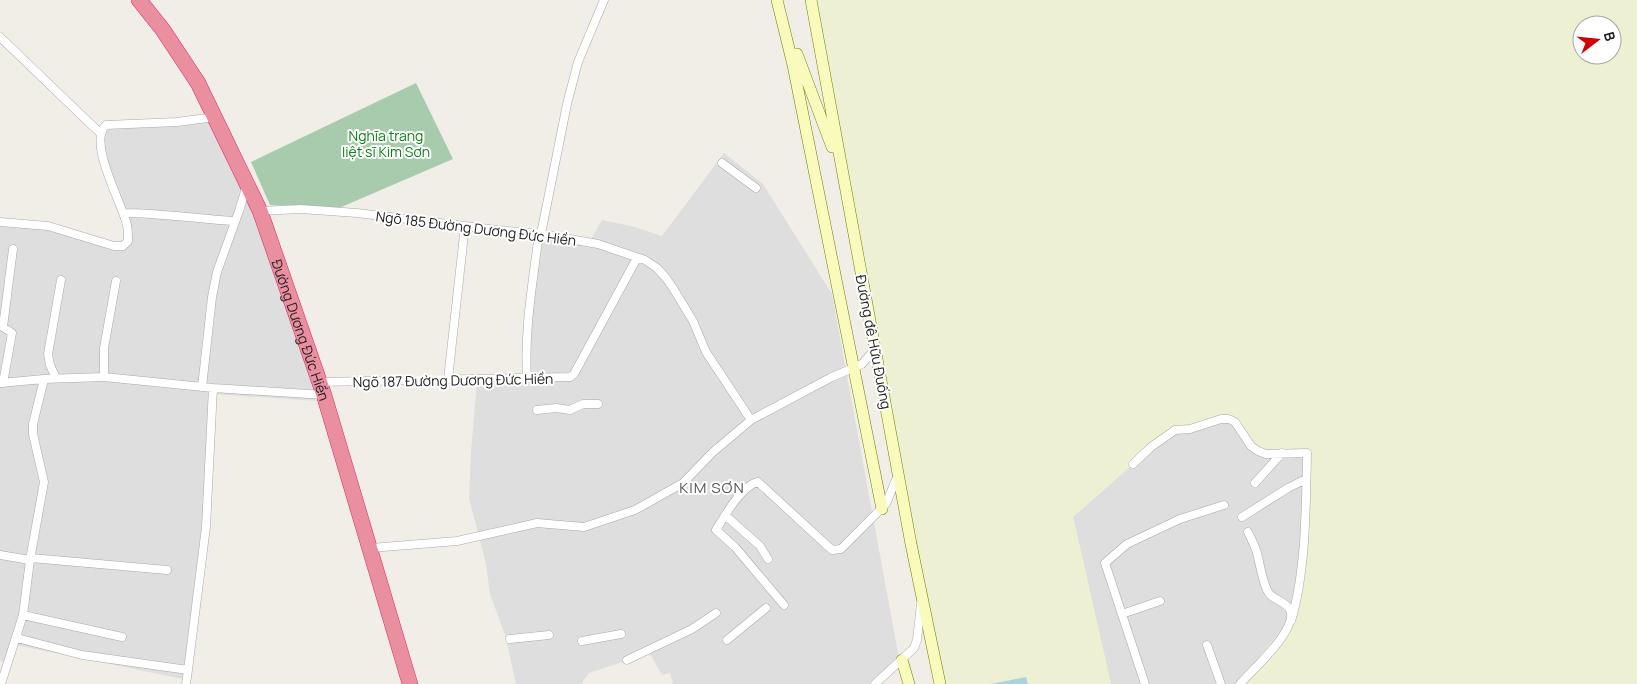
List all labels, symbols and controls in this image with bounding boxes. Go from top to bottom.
north arrow [1572,15,1622,65]
text: B [1600,29,1620,43]
park label: Nghĩa trang liệt sĩ Kim Sơn [342,126,430,161]
street label: Ngõ 185 Đường Dương Đức Hiền [375,206,577,250]
street label: Đường Dương Đức Hiền [268,257,335,403]
street label: Đường đê Hữu Đuống [852,273,896,411]
street label: Ngõ 187 Đường Dương Đức Hiền [353,369,553,391]
district label: KIM SƠN [679,477,745,498]

